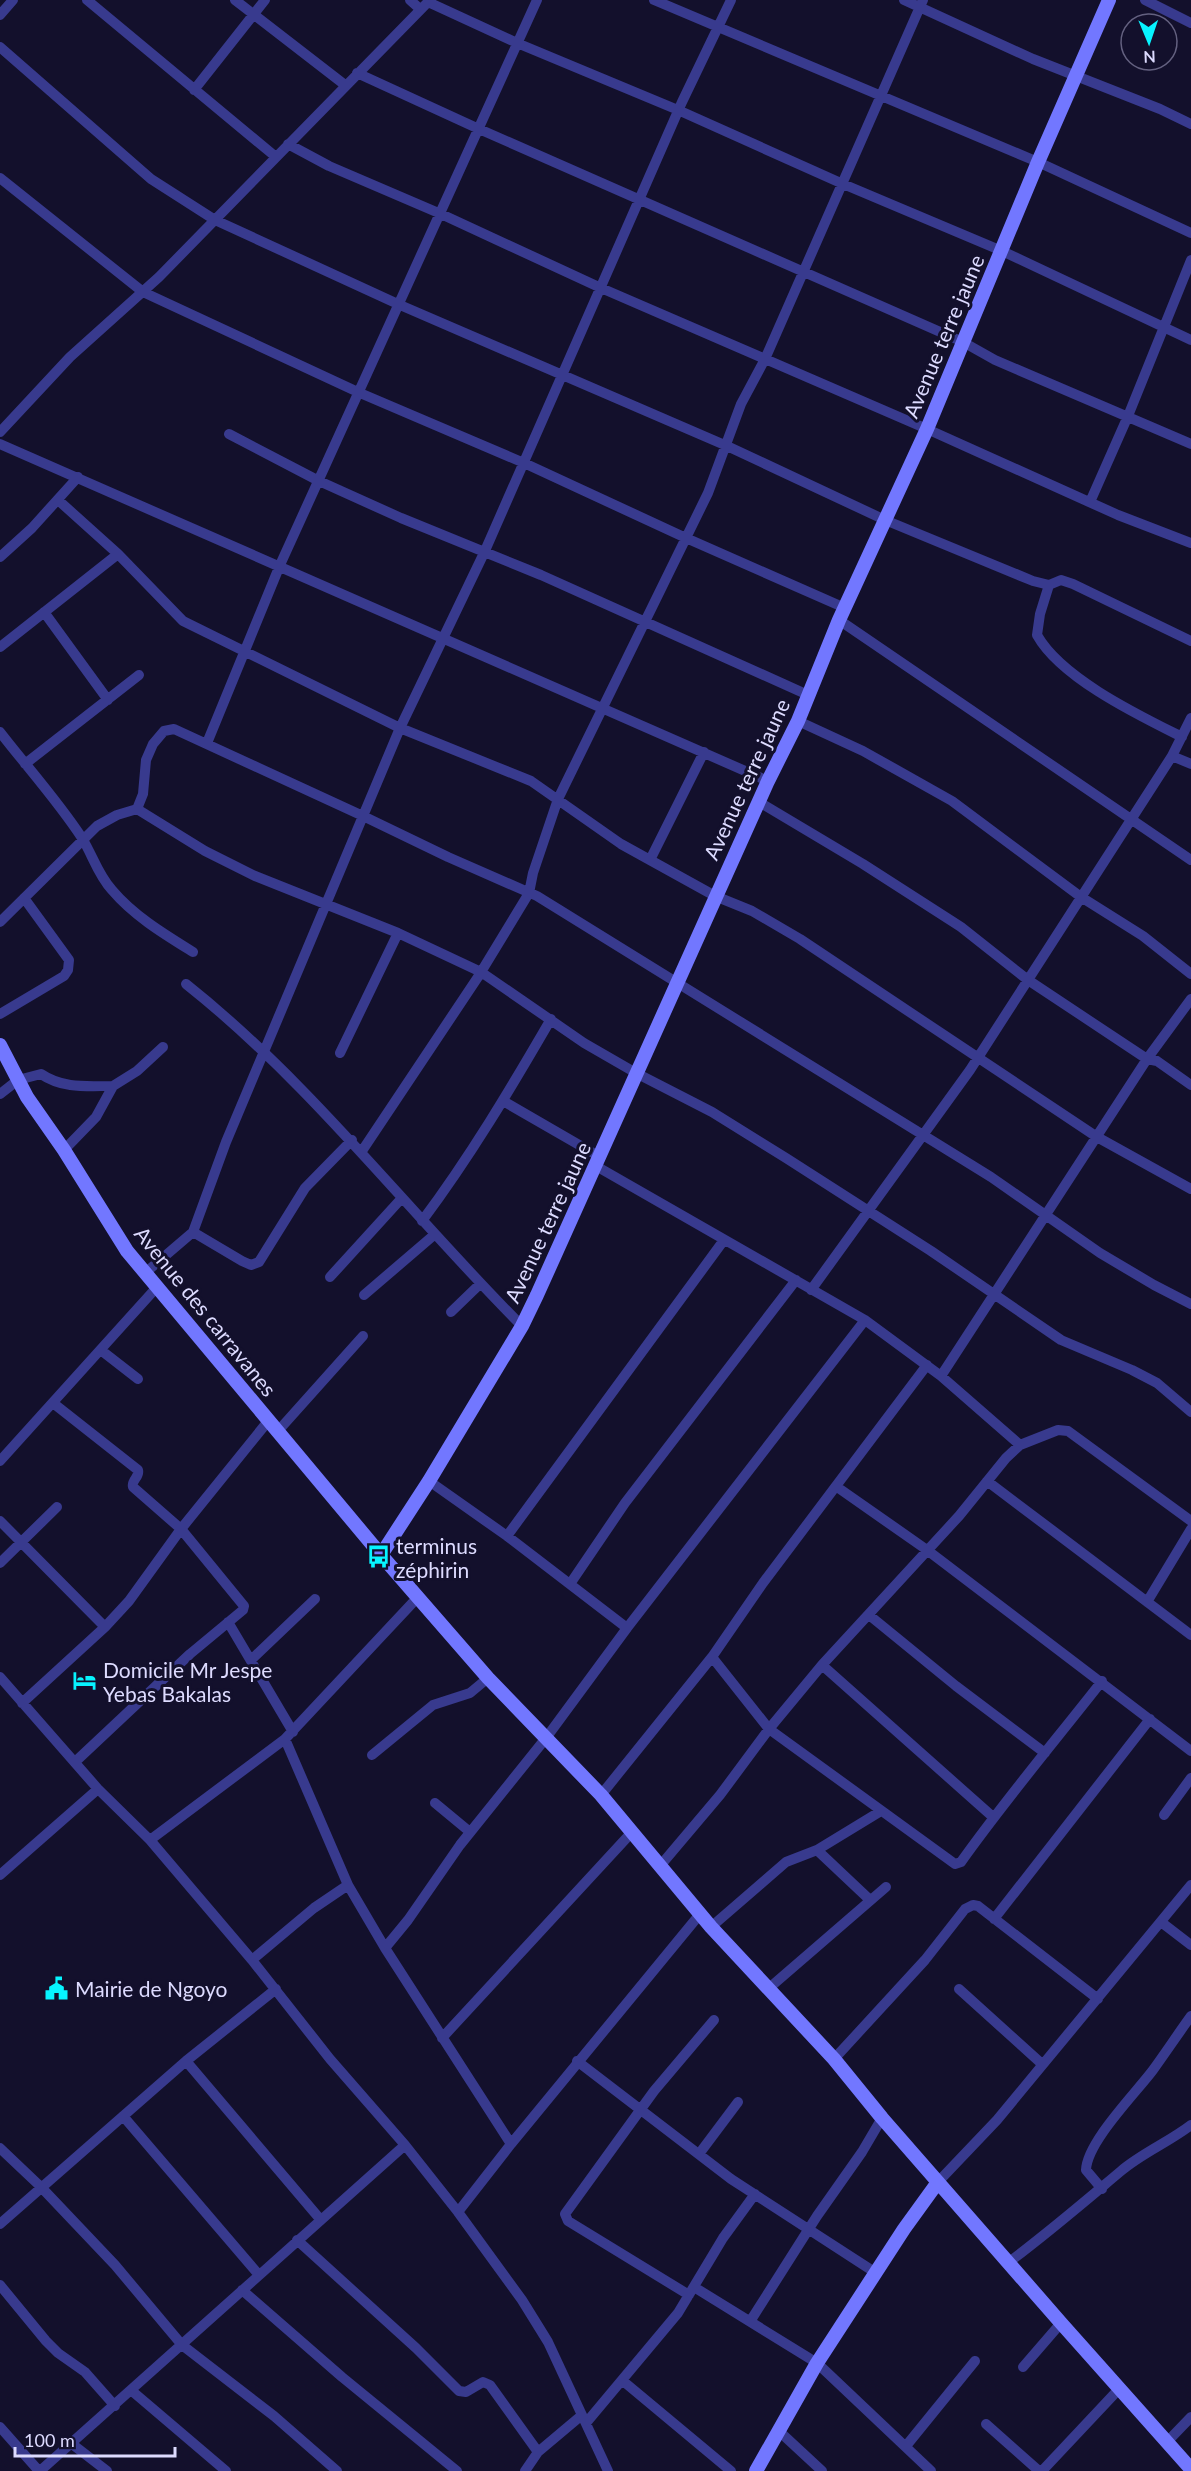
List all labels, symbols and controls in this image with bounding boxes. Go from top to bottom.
north arrow [1119,12,1179,72]
text: N [1143,48,1156,67]
street label: Avenue terre jaune [897,251,989,421]
street label: Avenue terre jaune [698,695,794,863]
street label: Avenue terre jaune [499,1138,595,1306]
street label: Avenue des carravanes [130,1221,282,1401]
place label: terminus zéphirin [396,1533,477,1582]
bus stop icon: terminus zéphirin [365,1544,391,1570]
place label: Domicile Mr Jespe Yebas Bakalas [103,1657,272,1706]
hotel icon: Domicile Mr Jespe Yebas Bakalas [72,1668,98,1694]
public building icon: Mairie de Ngoyo [44,1975,70,2001]
place label: Mairie de Ngoyo [75,1976,228,2001]
scale bar [15,2420,176,2458]
text: 100 m [24,2429,75,2451]

